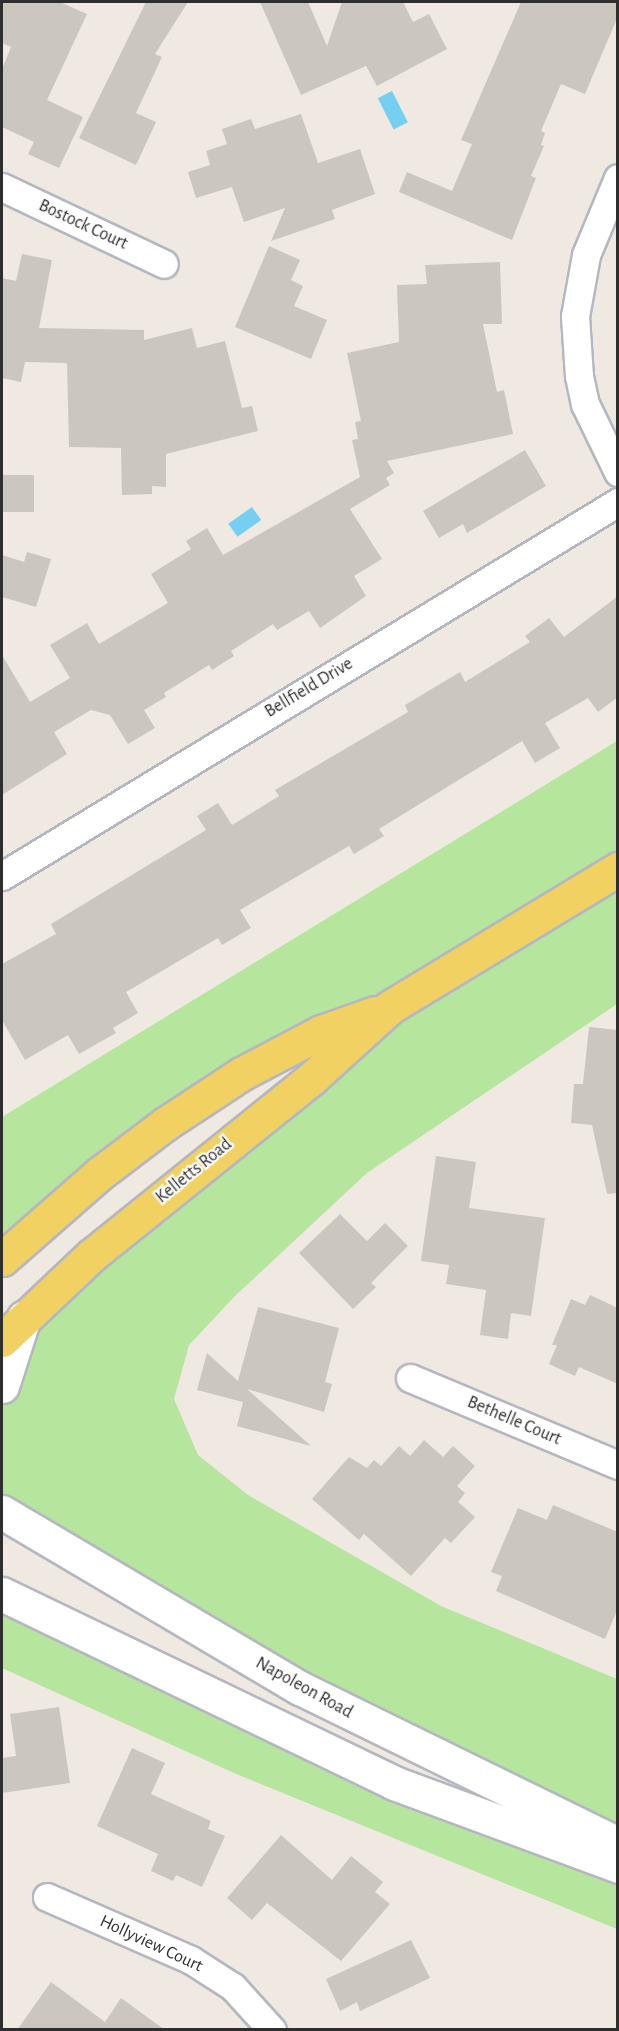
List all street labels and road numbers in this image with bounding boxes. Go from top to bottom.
street label: Bostock Court [35,195,131,255]
street label: Bellfield Drive [261,653,357,723]
street label: Kelletts Road [152,1134,236,1208]
street label: Bethelle Court [464,1392,564,1450]
street label: Napoleon Road [252,1652,356,1724]
street label: Hollyview Court [96,1911,206,1977]

